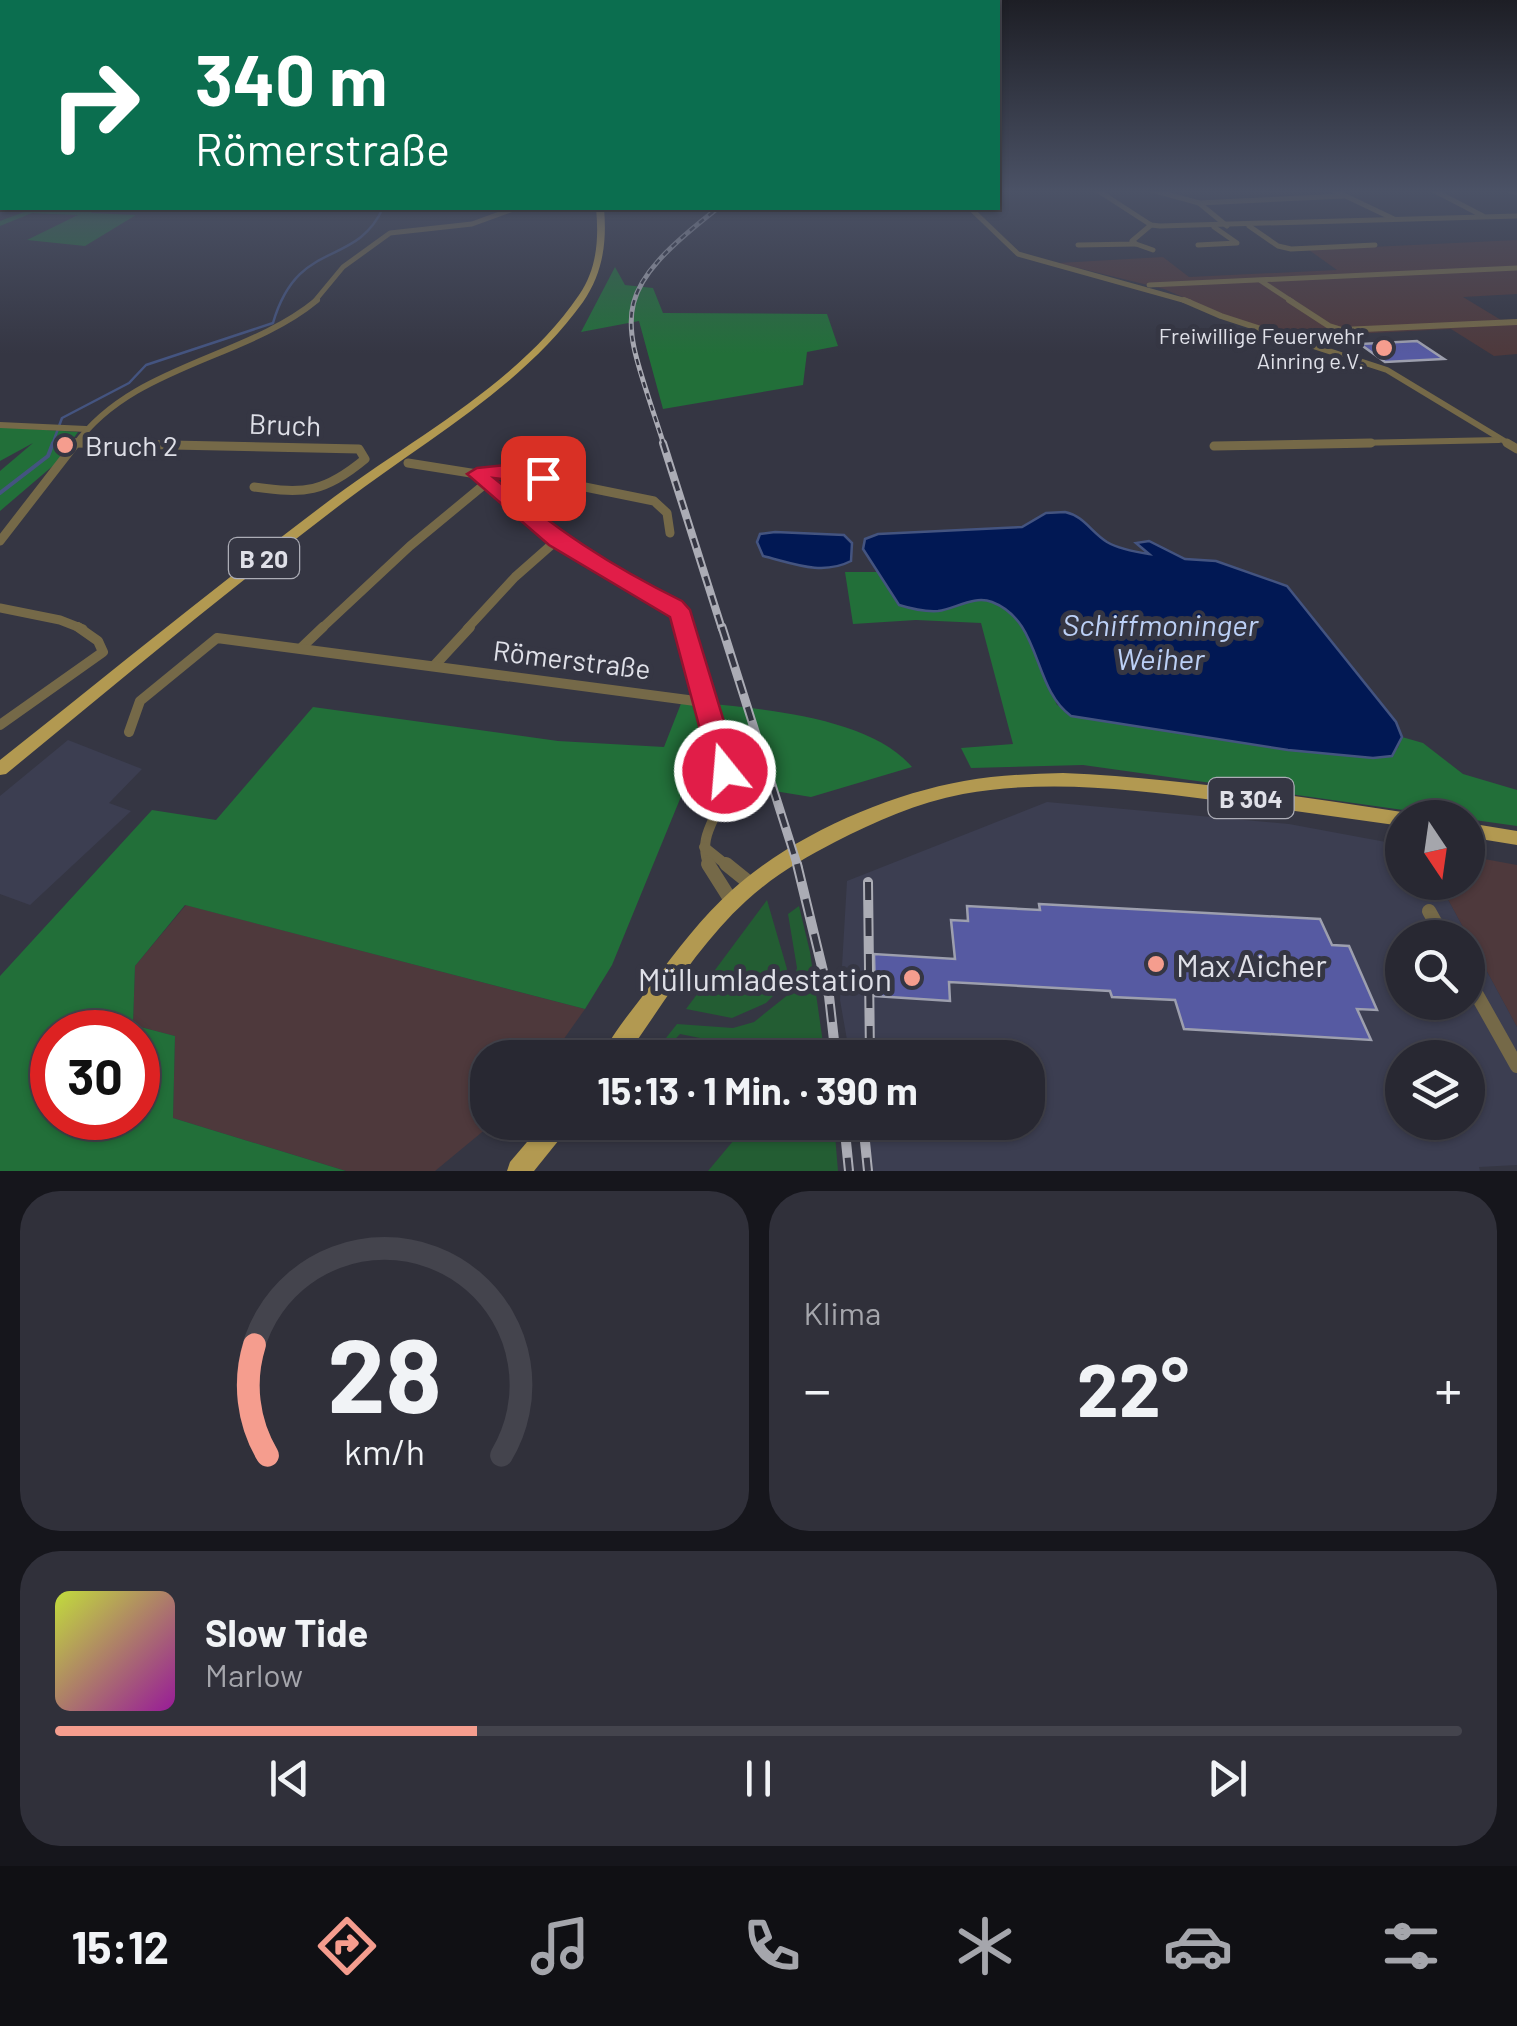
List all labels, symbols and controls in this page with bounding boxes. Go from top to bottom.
text: 340 m [195,36,388,120]
icon: right [30,40,160,170]
text: Römerstraße [195,121,450,175]
place label: Freiwillige Feuerwehr Ainring e.V. [1159,322,1364,373]
marker: Freiwillige Feuerwehr Ainring e.V. [1373,337,1395,359]
street label: Bruch [248,406,322,442]
place label: Bruch 2 [85,428,178,462]
marker: Bruch 2 [54,434,76,456]
pin [501,436,586,521]
icon: arrive [516,451,571,506]
road number: B 20 [229,538,299,578]
water label: Schiffmoninger Weiher [1062,606,1260,676]
street label: Römerstraße [491,632,653,686]
position arrow [673,719,777,823]
road number: B 304 [1208,778,1294,818]
north arrow [1385,800,1485,900]
map controls [1385,800,1485,1140]
button: search [1385,920,1485,1020]
place label: Max Aicher [1176,945,1327,983]
marker: Max Aicher [1145,953,1167,975]
place label: Müllumladestation [638,959,892,997]
marker: Müllumladestation [901,967,923,989]
speed limit sign: 30 [30,1010,160,1140]
button: layers [1385,1040,1485,1140]
text: 15:13 · 1 Min. · 390 m [597,1067,918,1113]
text: Klima [804,1293,881,1331]
text: 28 [327,1309,442,1434]
text: 22° [1077,1342,1189,1432]
text: − [804,1355,831,1421]
text: + [1434,1355,1462,1421]
text: km/h [344,1429,425,1472]
text: Slow Tide [205,1609,368,1655]
text: Marlow [205,1655,303,1693]
icon: previous [262,1751,317,1806]
icon: pause [731,1751,786,1806]
icon: next [1200,1751,1255,1806]
icon: directions [312,1911,382,1981]
icon: music [525,1911,595,1981]
icon: phone [737,1911,807,1981]
icon: climate [950,1911,1020,1981]
icon: car [1163,1911,1233,1981]
icon: filters [1376,1911,1446,1981]
text: 15:12 [71,1919,169,1973]

